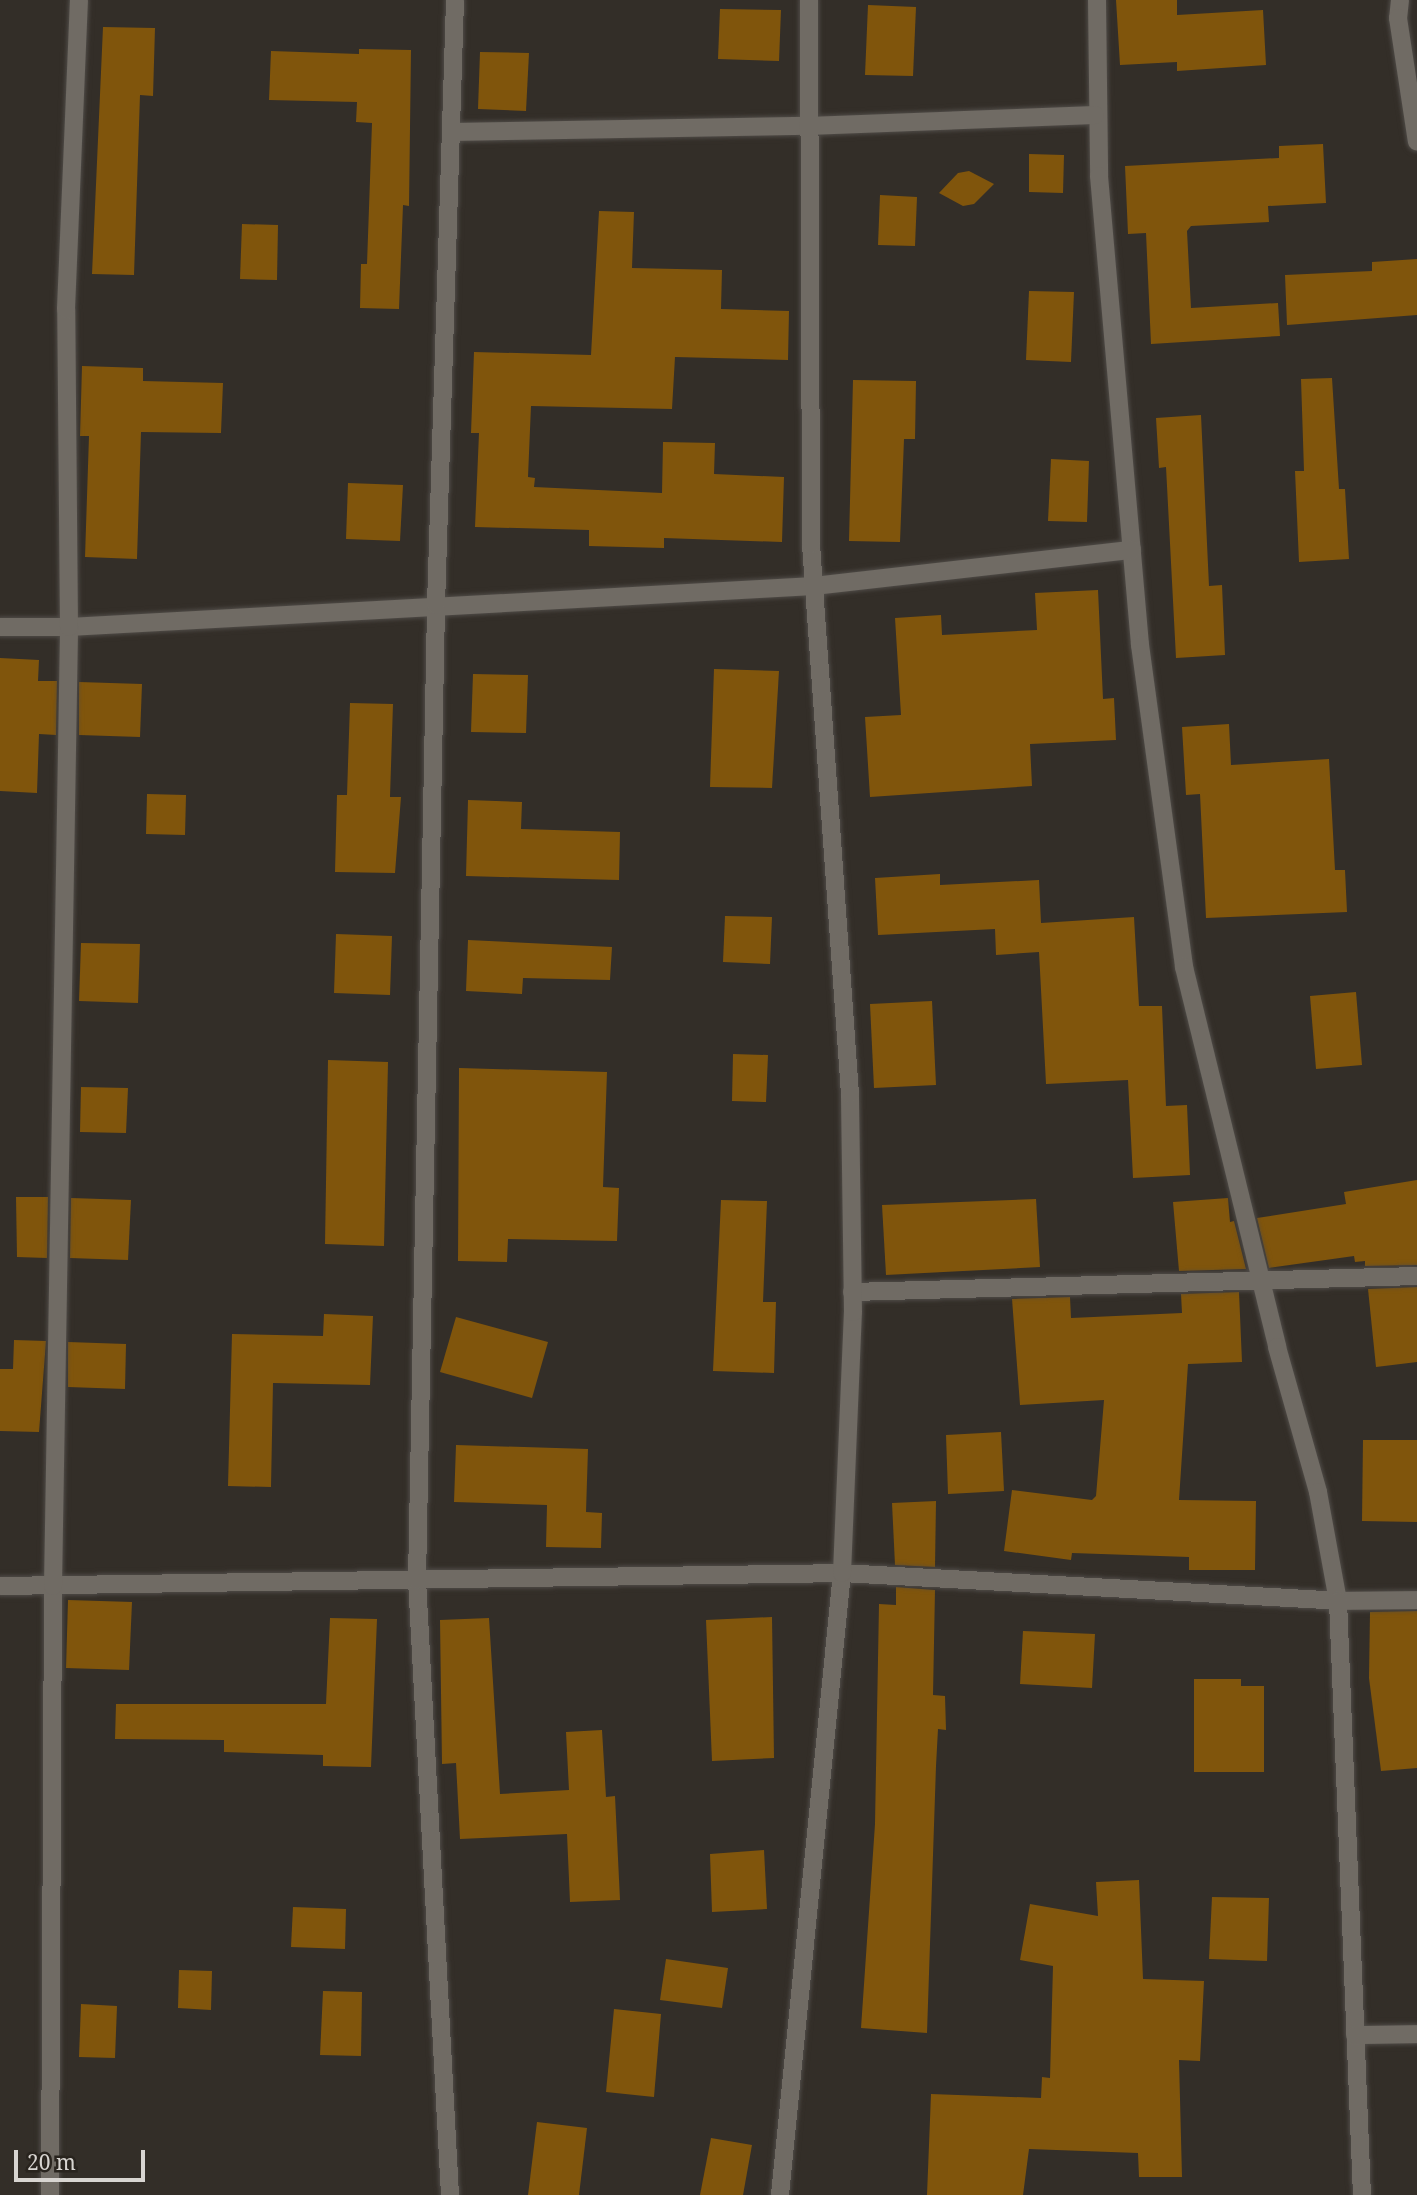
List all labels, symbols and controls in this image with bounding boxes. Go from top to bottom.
scale bar [18,2136,149,2180]
text: 20 m [27,2148,76,2176]

